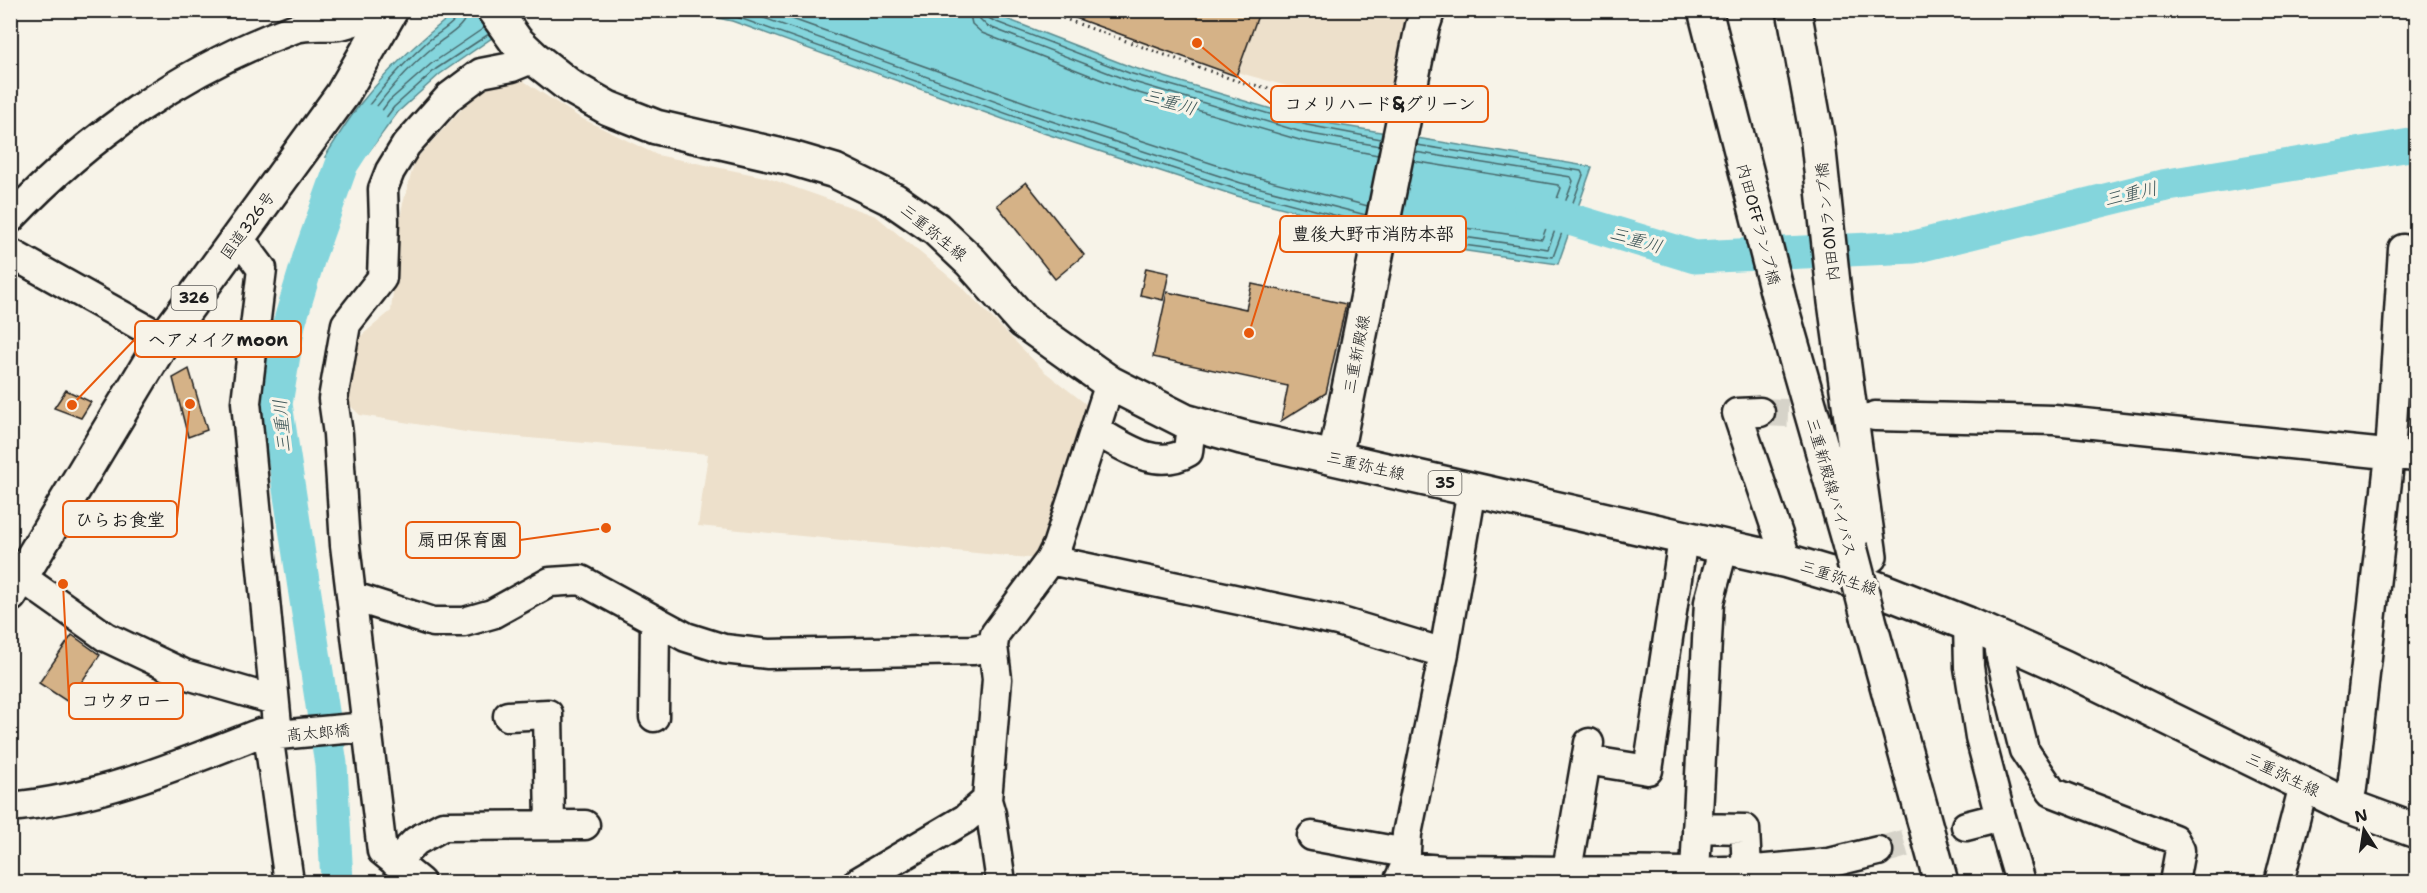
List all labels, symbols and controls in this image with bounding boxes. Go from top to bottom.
water label: 三重川 [1141,83,1199,121]
callout: コメリハード&グリーン [1271,86,1488,122]
text: コメリハード&グリーン [1284,92,1476,116]
street label: 内田OFFランプ橋 [1732,161,1785,287]
street label: 内田ONランプ橋 [1811,161,1844,283]
water label: 三重川 [2102,176,2160,212]
street label: 国道326号 [215,187,279,264]
street label: 三重弥生線 [896,199,971,266]
callout: 豊後大野市消防本部 [1280,216,1466,252]
water label: 三重川 [1607,221,1665,259]
text: 豊後大野市消防本部 [1292,222,1454,246]
road number: 326 [172,286,216,310]
street label: 三重新殿線 [1339,313,1374,395]
callout: ヘアメイクmoon [135,321,301,357]
text: ヘアメイクmoon [148,328,288,352]
water label: 三重川 [268,398,296,454]
street label: 三重新殿線バイパス [1802,415,1861,559]
street label: 三重弥生線 [1325,446,1407,485]
road number: 35 [1428,471,1462,495]
callout: ひらお食堂 [63,501,177,537]
text: ひらお食堂 [75,508,165,532]
callout: 扇田保育園 [406,522,520,558]
text: 扇田保育園 [418,528,508,552]
street label: 三重弥生線 [1798,555,1880,600]
callout: コウタロー [69,683,183,719]
text: コウタロー [81,689,171,713]
street label: 髙太郎橋 [285,719,351,746]
street label: 三重弥生線 [2242,747,2323,801]
north arrow [2334,800,2394,860]
text: N [2353,804,2369,827]

